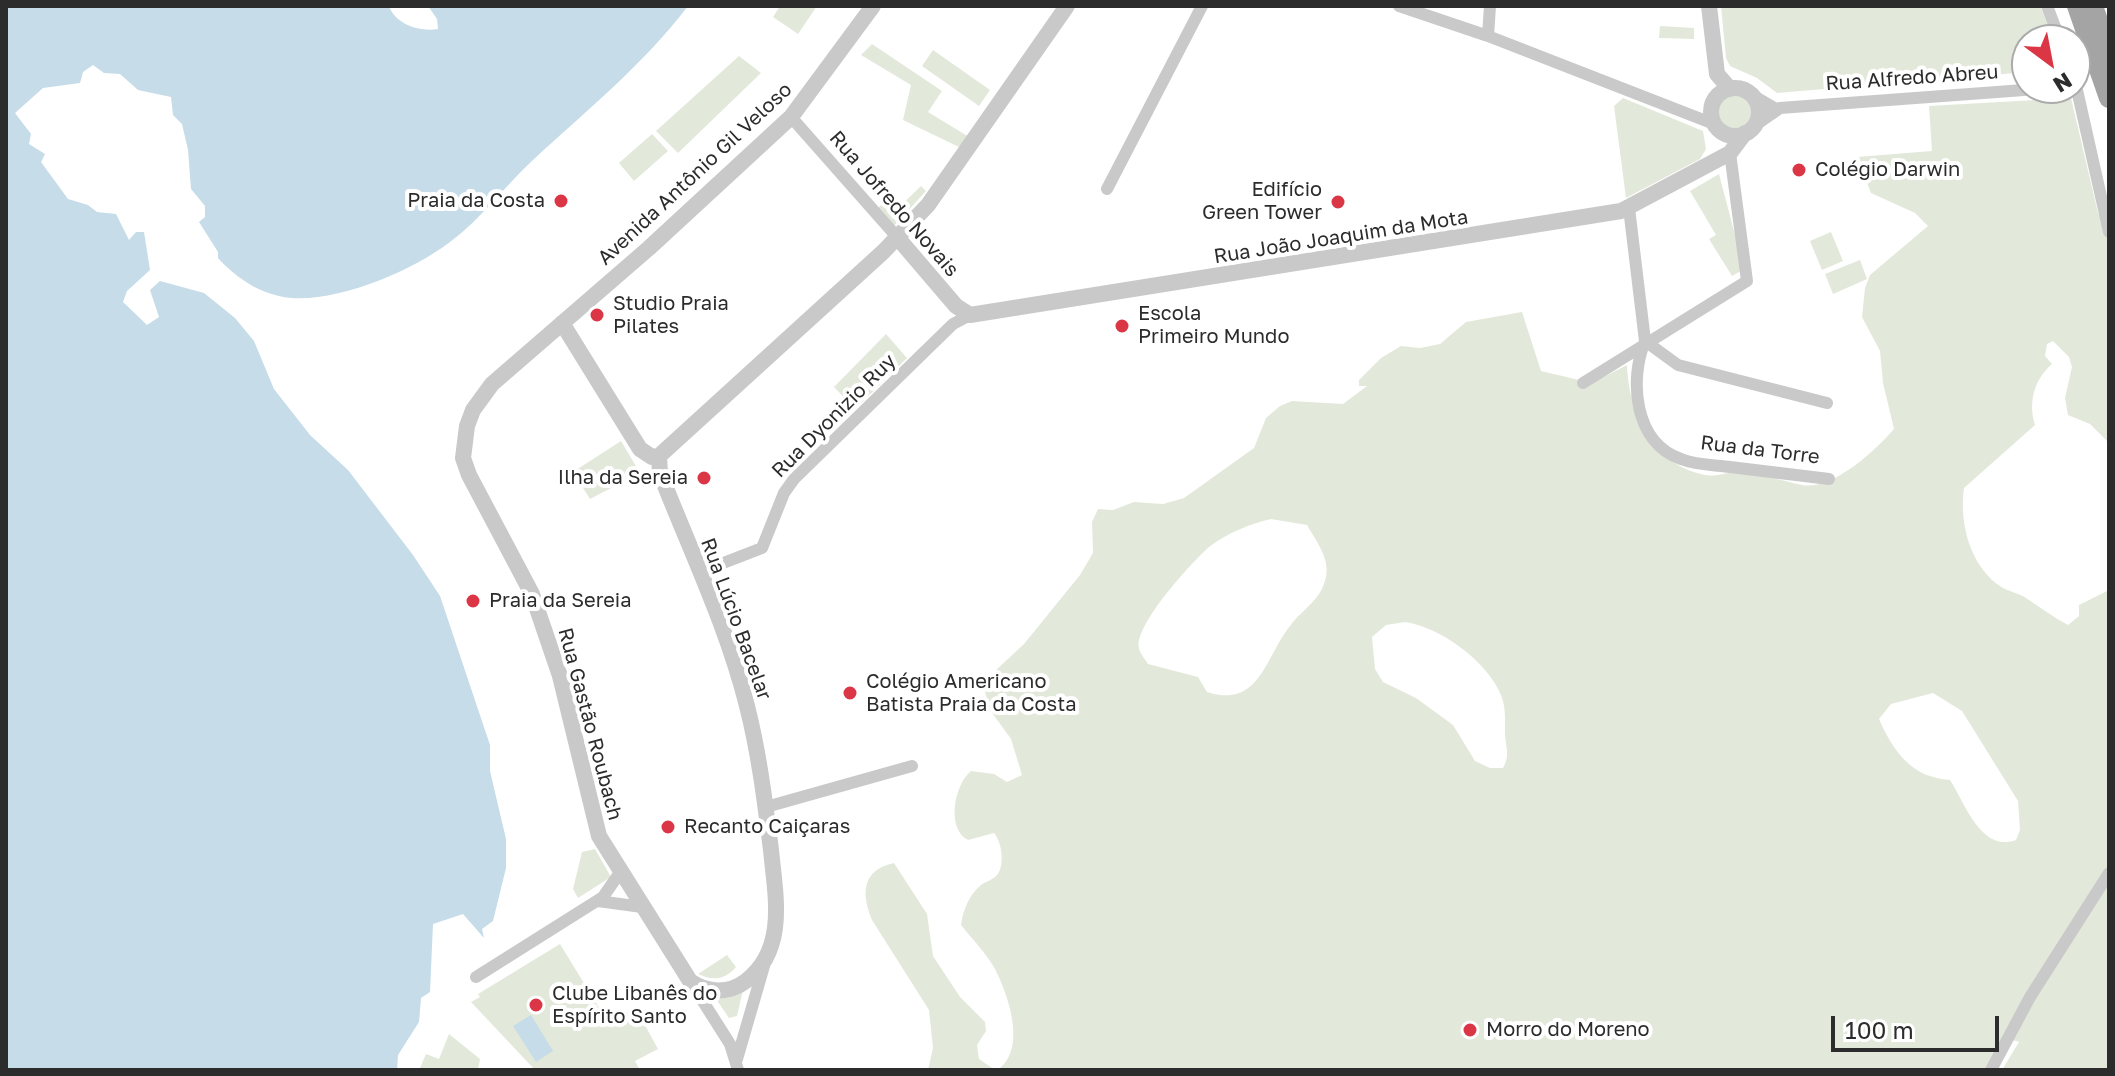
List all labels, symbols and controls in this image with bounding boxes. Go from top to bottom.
north arrow [2011,24,2091,104]
street label: Rua Alfredo Abreu [1825,60,1999,96]
text: N [2049,67,2077,99]
street label: Avenida Antônio Gil Veloso [593,78,797,270]
street label: Rua Jofredo Novais [824,126,964,282]
place label: Colégio Darwin [1815,158,1960,182]
marker: Colégio Darwin [1790,161,1808,179]
place label: Edifício Green Tower [1202,178,1322,225]
place label: Praia da Costa [407,189,545,213]
marker: Praia da Costa [552,192,570,210]
marker: Edifício Green Tower [1329,193,1347,211]
street label: Rua João Joaquim da Mota [1212,205,1470,269]
place label: Studio Praia Pilates [613,292,729,339]
place label: Escola Primeiro Mundo [1138,302,1289,349]
marker: Studio Praia Pilates [588,306,606,324]
marker: Escola Primeiro Mundo [1113,317,1131,335]
street label: Rua Dyonizio Ruy [767,349,901,483]
street label: Rua da Torre [1699,431,1821,469]
place label: Ilha da Sereia [558,466,688,490]
marker: Ilha da Sereia [695,469,713,487]
street label: Rua Lúcio Bacelar [696,535,776,703]
place label: Praia da Sereia [489,589,632,613]
marker: Praia da Sereia [464,592,482,610]
street label: Rua Gastão Roubach [553,625,627,823]
place label: Colégio Americano Batista Praia da Costa [866,670,1077,717]
marker: Colégio Americano Batista Praia da Costa [841,684,859,702]
place label: Recanto Caiçaras [684,815,850,839]
marker: Recanto Caiçaras [659,818,677,836]
place label: Clube Libanês do Espírito Santo [552,982,717,1029]
marker: Clube Libanês do Espírito Santo [527,996,545,1014]
scale bar [1835,1000,2003,1050]
text: 100 m [1845,1015,1914,1044]
place label: Morro do Moreno [1486,1018,1650,1042]
marker: Morro do Moreno [1461,1021,1479,1039]

